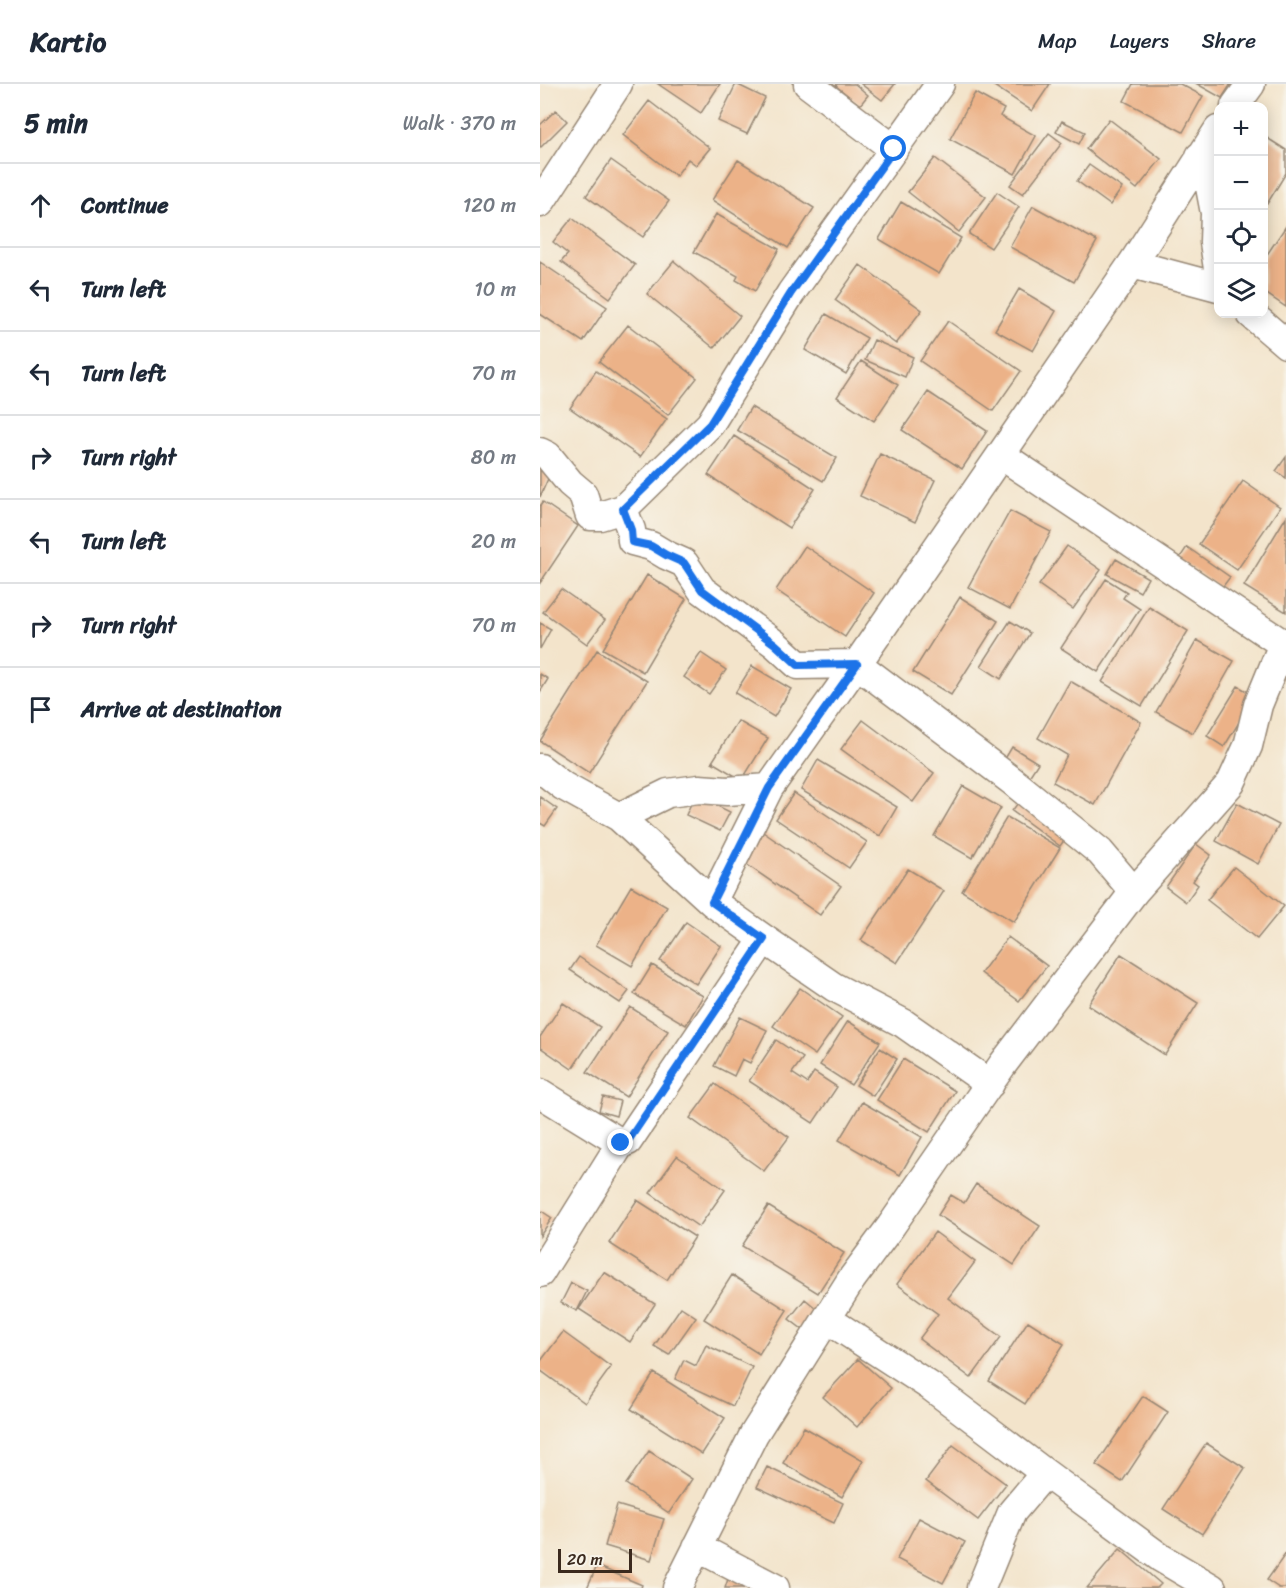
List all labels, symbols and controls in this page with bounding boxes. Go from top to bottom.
text: Kartio [30,17,106,66]
text: Map [1038,22,1077,60]
text: Layers [1110,22,1169,60]
text: Share [1202,22,1256,60]
text: 5 min [24,100,88,146]
map controls [1214,102,1268,318]
button: + [1214,102,1268,156]
text: Walk · 370 m [403,106,516,141]
route start [880,135,906,161]
button: − [1214,156,1268,210]
text: Continue [81,186,169,225]
text: 120 m [463,188,516,223]
icon: ahead [24,189,57,222]
button: locate [1214,210,1268,264]
button: layers [1214,264,1268,318]
text: Turn left [81,270,166,309]
text: 10 m [474,272,516,307]
icon: left [24,273,57,306]
text: Turn left [81,354,166,393]
text: 70 m [471,356,516,391]
icon: left [24,357,57,390]
text: Turn right [81,438,176,477]
text: 80 m [471,440,516,475]
icon: right [24,441,57,474]
text: Turn left [81,522,166,561]
text: 20 m [471,524,516,559]
icon: left [24,525,57,558]
text: Turn right [81,606,176,645]
text: 70 m [471,608,516,643]
icon: right [24,609,57,642]
text: Arrive at destination [81,690,282,729]
icon: arrive [24,693,57,726]
route end [607,1129,633,1155]
text: 20 m [567,1545,603,1574]
scale bar [558,1546,632,1574]

